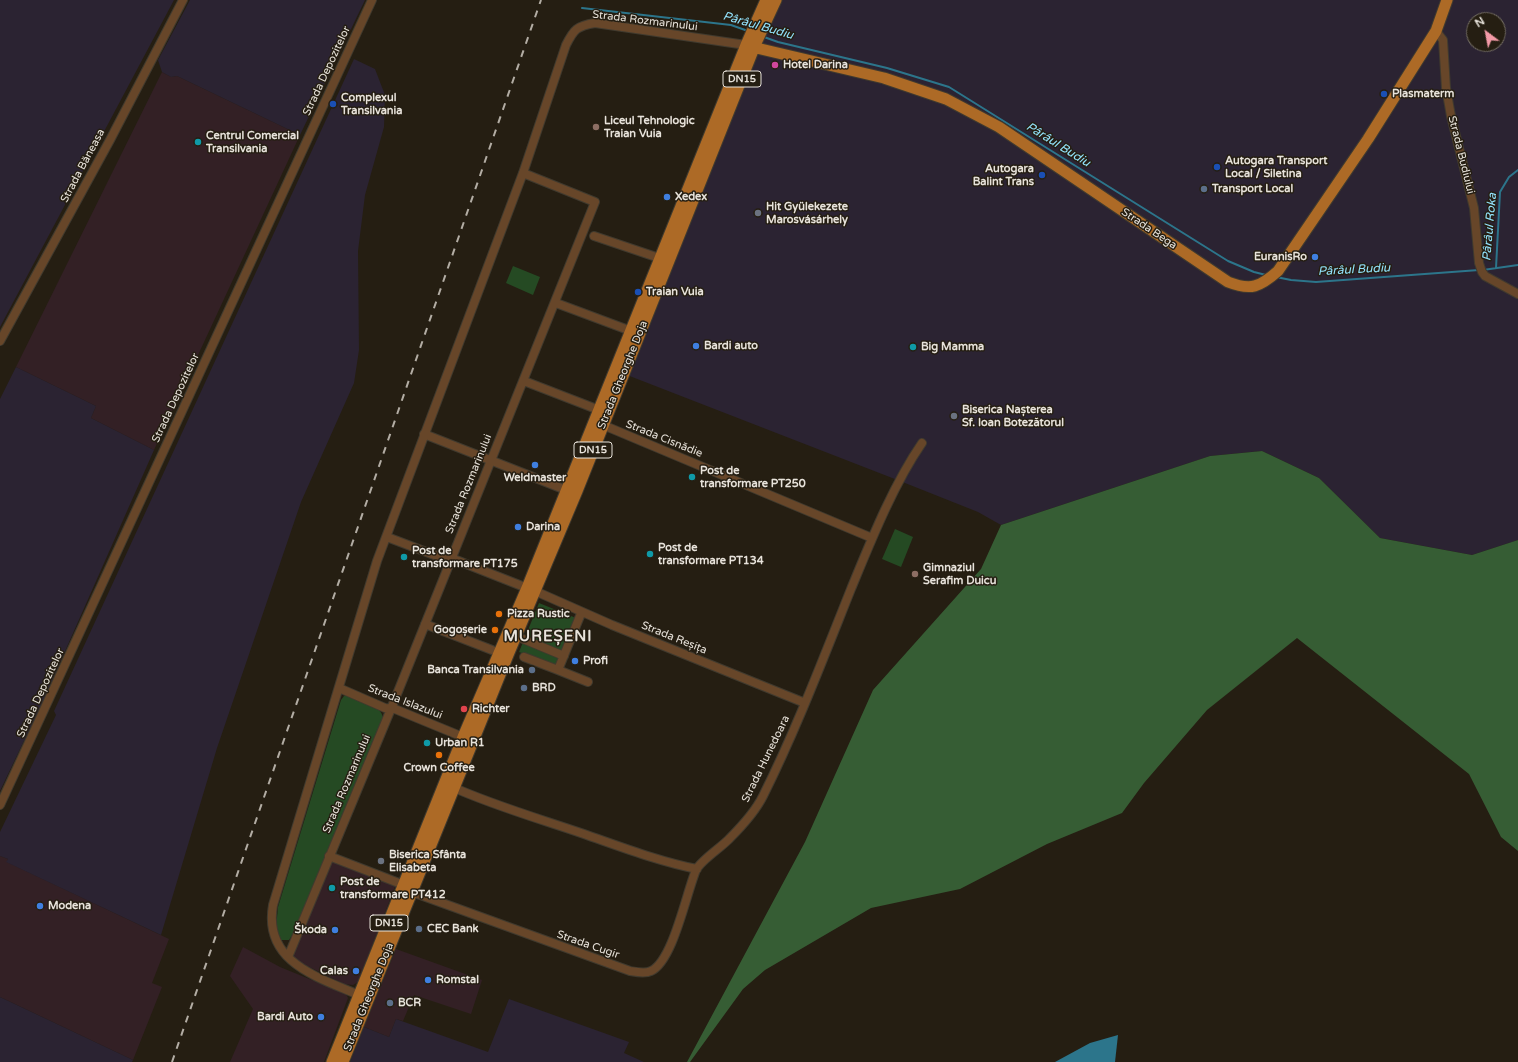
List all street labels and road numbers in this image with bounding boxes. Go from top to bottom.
street label: Strada Rozmarinului [592,8,698,34]
street label: Strada Depozitelor [300,24,354,118]
road number: DN15 [723,71,761,87]
street label: Strada Budiului [1445,115,1477,195]
street label: Strada Băneasa [58,127,108,205]
street label: Strada Bega [1119,206,1179,252]
street label: Strada Gheorghe Doja [595,319,651,431]
street label: Strada Depozitelor [149,351,203,445]
street label: Strada Cisnădie [624,418,704,460]
street label: Strada Rozmarinului [443,432,495,536]
road number: DN15 [574,442,612,458]
street label: Strada Reșița [639,619,709,657]
street label: Strada Depozitelor [14,646,68,740]
street label: Strada Islazului [366,682,444,722]
street label: Strada Hunedoara [739,713,793,805]
street label: Strada Rozmarinului [320,733,374,835]
road number: DN15 [370,915,408,931]
street label: Strada Cugir [555,928,621,962]
street label: Strada Gheorghe Doja [341,941,397,1053]

